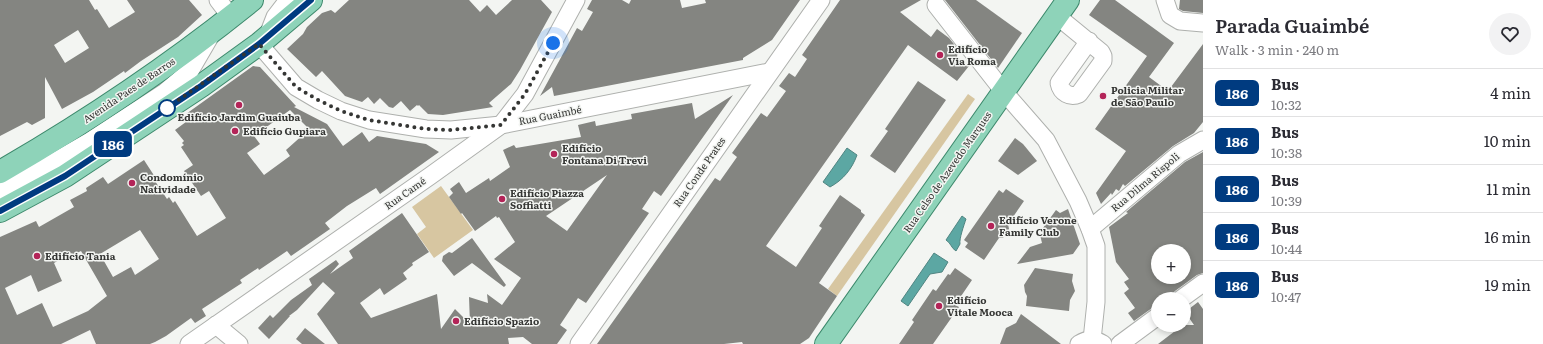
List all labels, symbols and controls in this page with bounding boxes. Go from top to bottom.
text: Parada Guaimbé [1215,11,1369,39]
button: heart [1489,13,1531,55]
your location [543,33,563,53]
text: Walk · 3 min · 240 m [1215,40,1339,59]
place label: Edifício Via Roma [948,41,996,68]
marker: Edifício Via Roma [935,50,945,60]
street label: Avenida Paes de Barros [80,53,178,126]
text: Bus [1271,72,1299,95]
text: 4 min [1490,81,1531,104]
place label: Policia Militar de São Paulo [1111,82,1184,109]
text: 186 [1226,83,1248,103]
marker: Policia Militar de São Paulo [1098,91,1108,101]
text: 10:32 [1271,95,1301,114]
unlabelled marker [158,99,176,117]
marker: Edifício Jardim Guaiuba [234,100,244,110]
street label: Rua Guaimbé [517,101,583,128]
street label: Rua Celso de Azevedo Marques [899,108,995,235]
place label: Edifício Jardim Guaiuba [178,109,301,124]
text: Bus [1271,120,1299,143]
place label: Edifício Gupiara [243,123,326,138]
marker: Edifício Gupiara [230,126,240,136]
text: 10 min [1484,129,1531,152]
line badge: 186 [90,131,136,157]
text: 186 [1226,131,1248,151]
street label: Rua Conde Prates [669,133,729,210]
text: 186 [102,134,124,154]
place label: Edifício Fontana Di Trevi [562,140,647,167]
text: 10:38 [1271,143,1302,162]
street label: Rua Dilma Rispoli [1107,148,1183,215]
marker: Edifício Fontana Di Trevi [549,149,559,159]
text: Bus [1271,168,1299,191]
place label: Condomínio Natividade [140,169,203,196]
street label: Rua Camé [381,173,428,212]
text: 11 min [1486,177,1531,200]
marker: Condomínio Natividade [127,178,137,188]
text: 186 [1226,179,1248,199]
place label: Edifício Piazza Soffiatti [510,185,584,212]
text: 10:39 [1271,191,1302,210]
marker: Edifício Piazza Soffiatti [497,194,507,204]
place label: Edifício Verone Family Club [999,212,1077,239]
text: Bus [1271,216,1299,239]
marker: Edifício Verone Family Club [986,221,996,231]
text: 16 min [1484,225,1531,248]
text: 186 [1226,227,1248,247]
text: 10:44 [1271,239,1302,258]
map controls [1151,244,1191,332]
button: + [1151,244,1191,284]
place label: Edifício Tania [45,248,116,263]
marker: Edifício Tania [32,251,42,261]
text: Bus [1271,264,1299,287]
text: 19 min [1485,273,1531,296]
text: 186 [1226,275,1248,295]
text: 10:47 [1271,287,1301,306]
place label: Edifício Vitale Mooca [947,292,1013,319]
button: − [1151,292,1191,332]
marker: Edifício Vitale Mooca [934,301,944,311]
place label: Edifício Spazio [464,313,539,328]
marker: Edifício Spazio [451,316,461,326]

